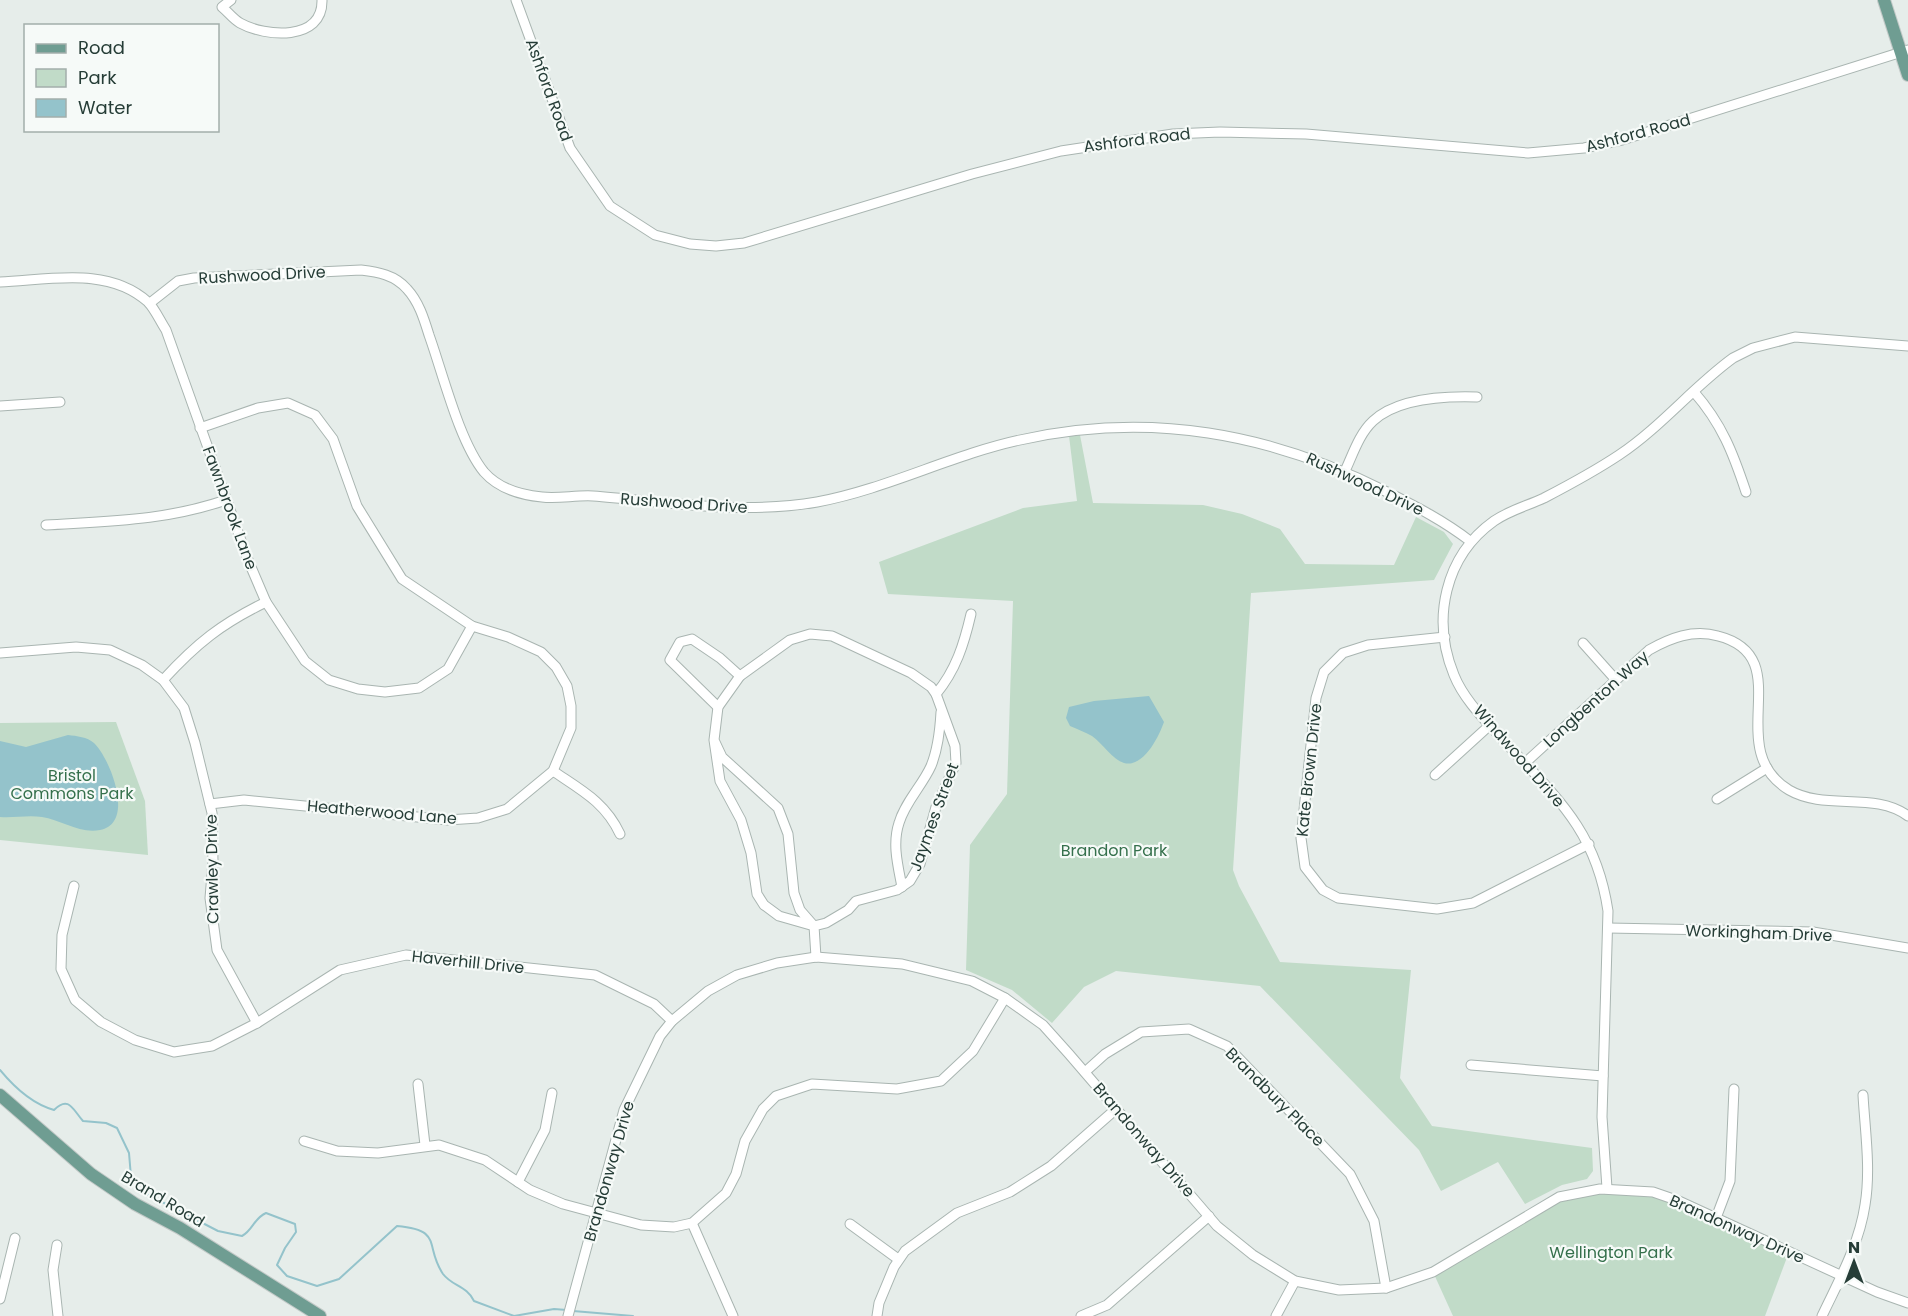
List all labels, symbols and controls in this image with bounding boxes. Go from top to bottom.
legend [24,24,219,132]
text: Road [78,35,125,60]
street label: Ashford Road [520,36,578,144]
text: Park [78,65,117,90]
text: Water [78,95,132,120]
street label: Ashford Road [1583,108,1693,158]
street label: Ashford Road [1082,122,1192,158]
street label: Rushwood Drive [198,260,326,290]
street label: Fawnbrook Lane [197,443,263,573]
street label: Rushwood Drive [1302,447,1428,521]
street label: Rushwood Drive [620,487,748,519]
street label: Longbenton Way [1538,645,1654,753]
street label: Windwood Drive [1468,700,1570,812]
street label: Kate Brown Drive [1291,702,1327,838]
street label: Jaymes Street [904,759,964,875]
park label: Bristol Commons Park [11,764,134,805]
street label: Heatherwood Lane [306,794,458,830]
street label: Crawley Drive [200,814,224,924]
park label: Brandon Park [1061,839,1168,862]
street label: Workingham Drive [1685,919,1833,947]
street label: Haverhill Drive [411,945,526,979]
street label: Brandbury Place [1220,1042,1330,1152]
street label: Brandonway Drive [1088,1078,1200,1202]
street label: Brandonway Drive [578,1098,640,1244]
street label: Brand Road [117,1165,209,1233]
street label: Brandonway Drive [1666,1189,1808,1269]
north arrow [1824,1232,1884,1292]
text: N [1848,1236,1860,1259]
park label: Wellington Park [1549,1241,1673,1264]

